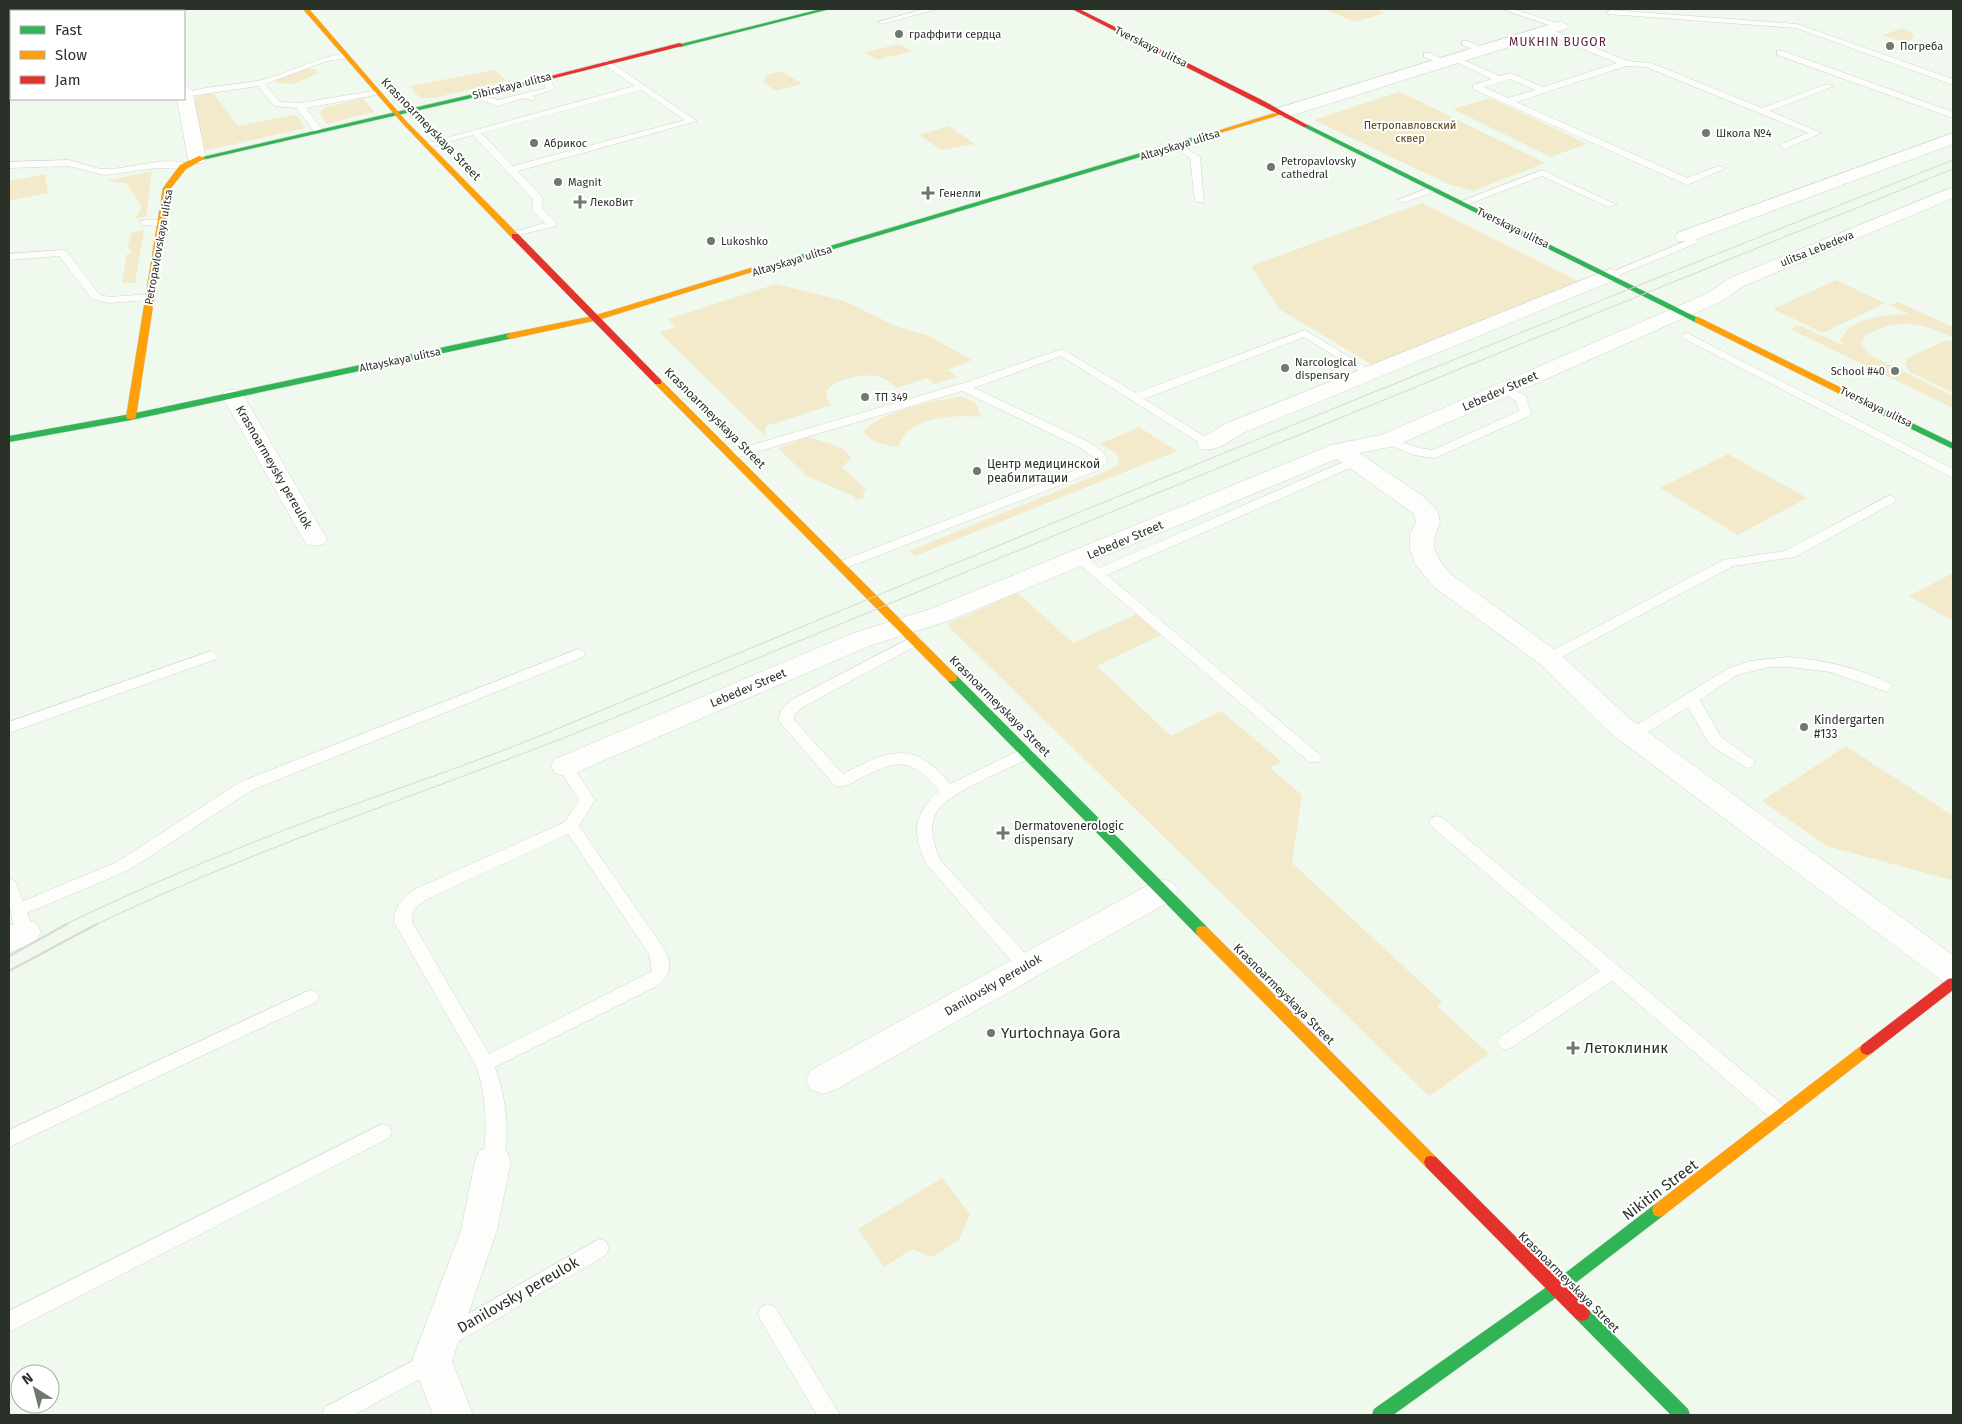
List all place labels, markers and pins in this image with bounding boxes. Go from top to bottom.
marker: граффити сердца [893,28,905,40]
place label: граффити сердца [909,28,1001,41]
marker: Погреба [1884,40,1896,52]
place label: Погреба [1900,40,1943,53]
marker: Школа №4 [1700,127,1712,139]
place label: Школа №4 [1716,127,1772,140]
marker: Абрикос [528,137,540,149]
place label: Абрикос [544,137,587,150]
place label: Petropavlovsky cathedral [1281,155,1357,181]
marker: Petropavlovsky cathedral [1265,161,1277,173]
marker: Magnit [552,176,564,188]
place label: Magnit [568,176,602,189]
marker: Генелли [921,186,935,200]
place label: Генелли [939,187,981,200]
marker: ЛекоВит [574,196,586,208]
place label: ЛекоВит [590,196,634,209]
marker: Lukoshko [705,235,717,247]
place label: Lukoshko [721,235,768,248]
place label: Narcological dispensary [1295,356,1357,382]
marker: Narcological dispensary [1279,362,1291,374]
place label: School #40 [1831,365,1885,378]
marker: School #40 [1889,365,1901,377]
marker: ТП 349 [859,391,871,403]
place label: ТП 349 [875,391,908,404]
place label: Центр медицинской реабилитации [987,457,1100,485]
marker: Центр медицинской реабилитации [971,465,983,477]
place label: Kindergarten #133 [1814,713,1885,741]
marker: Kindergarten #133 [1798,721,1810,733]
place label: Dermatovenerologic dispensary [1014,819,1124,847]
marker: Dermatovenerologic dispensary [996,826,1010,840]
place label: Yurtochnaya Gora [1001,1024,1121,1042]
marker: Yurtochnaya Gora [985,1027,997,1039]
place label: Летоклиник [1584,1039,1668,1057]
marker: Летоклиник [1566,1041,1580,1055]

